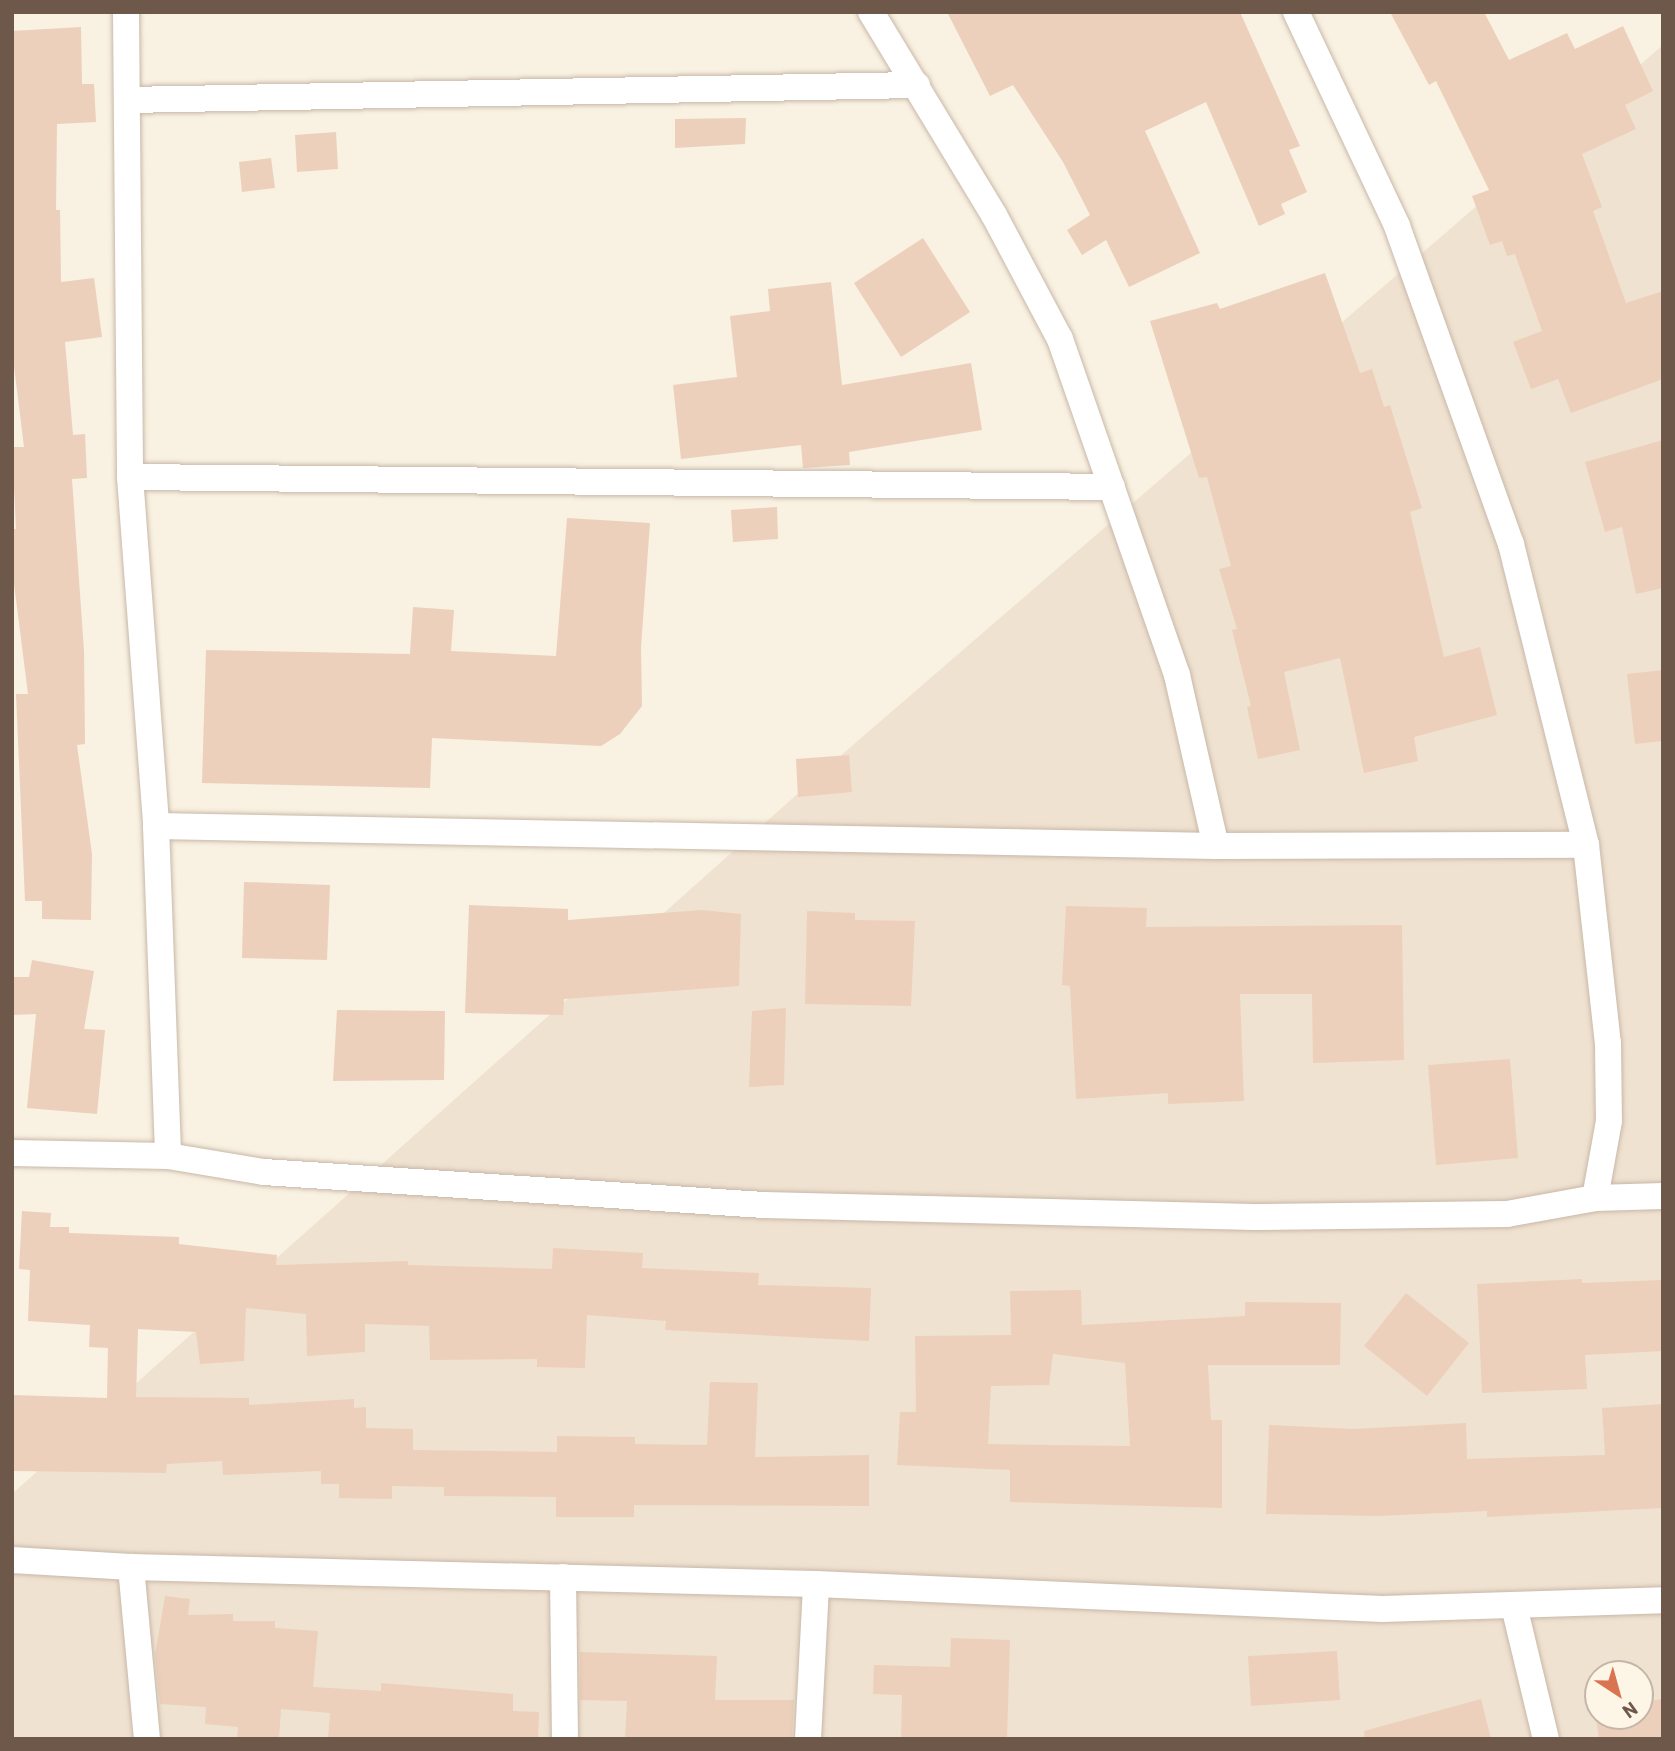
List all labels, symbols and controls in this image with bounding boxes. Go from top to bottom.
north arrow [1584,1660,1654,1730]
text: N [1619,1698,1642,1724]

